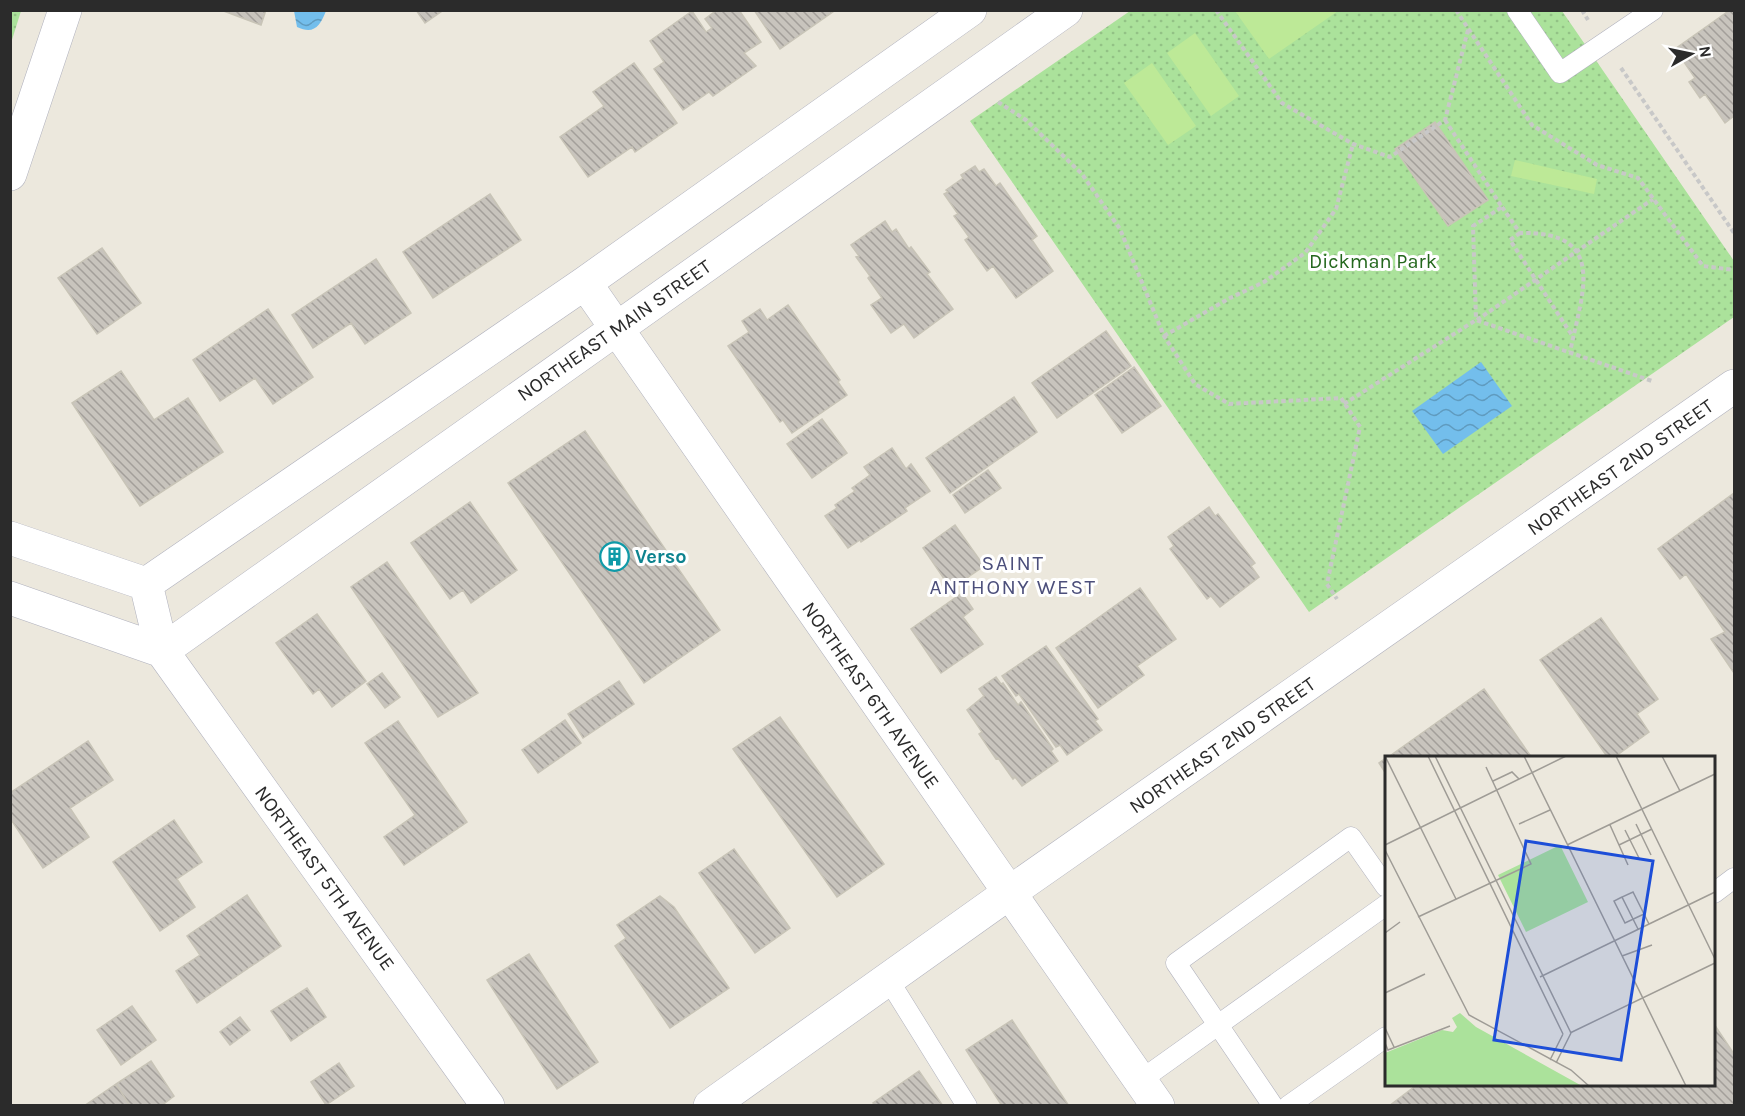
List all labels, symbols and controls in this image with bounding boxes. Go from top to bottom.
north arrow [1661,24,1721,84]
text: N [1695,45,1716,59]
park label: Dickman Park [1309,250,1437,273]
street label: NORTHEAST MAIN STREET [513,255,716,406]
street label: NORTHEAST 2ND STREET [1523,394,1718,540]
building icon: Verso [598,540,630,572]
place label: Verso [635,545,687,568]
district label: SAINT ANTHONY WEST [929,551,1097,599]
street label: NORTHEAST 6TH AVENUE [797,597,944,793]
street label: NORTHEAST 2ND STREET [1125,672,1320,818]
inset map [1385,756,1715,1086]
street label: NORTHEAST 5TH AVENUE [250,781,399,975]

